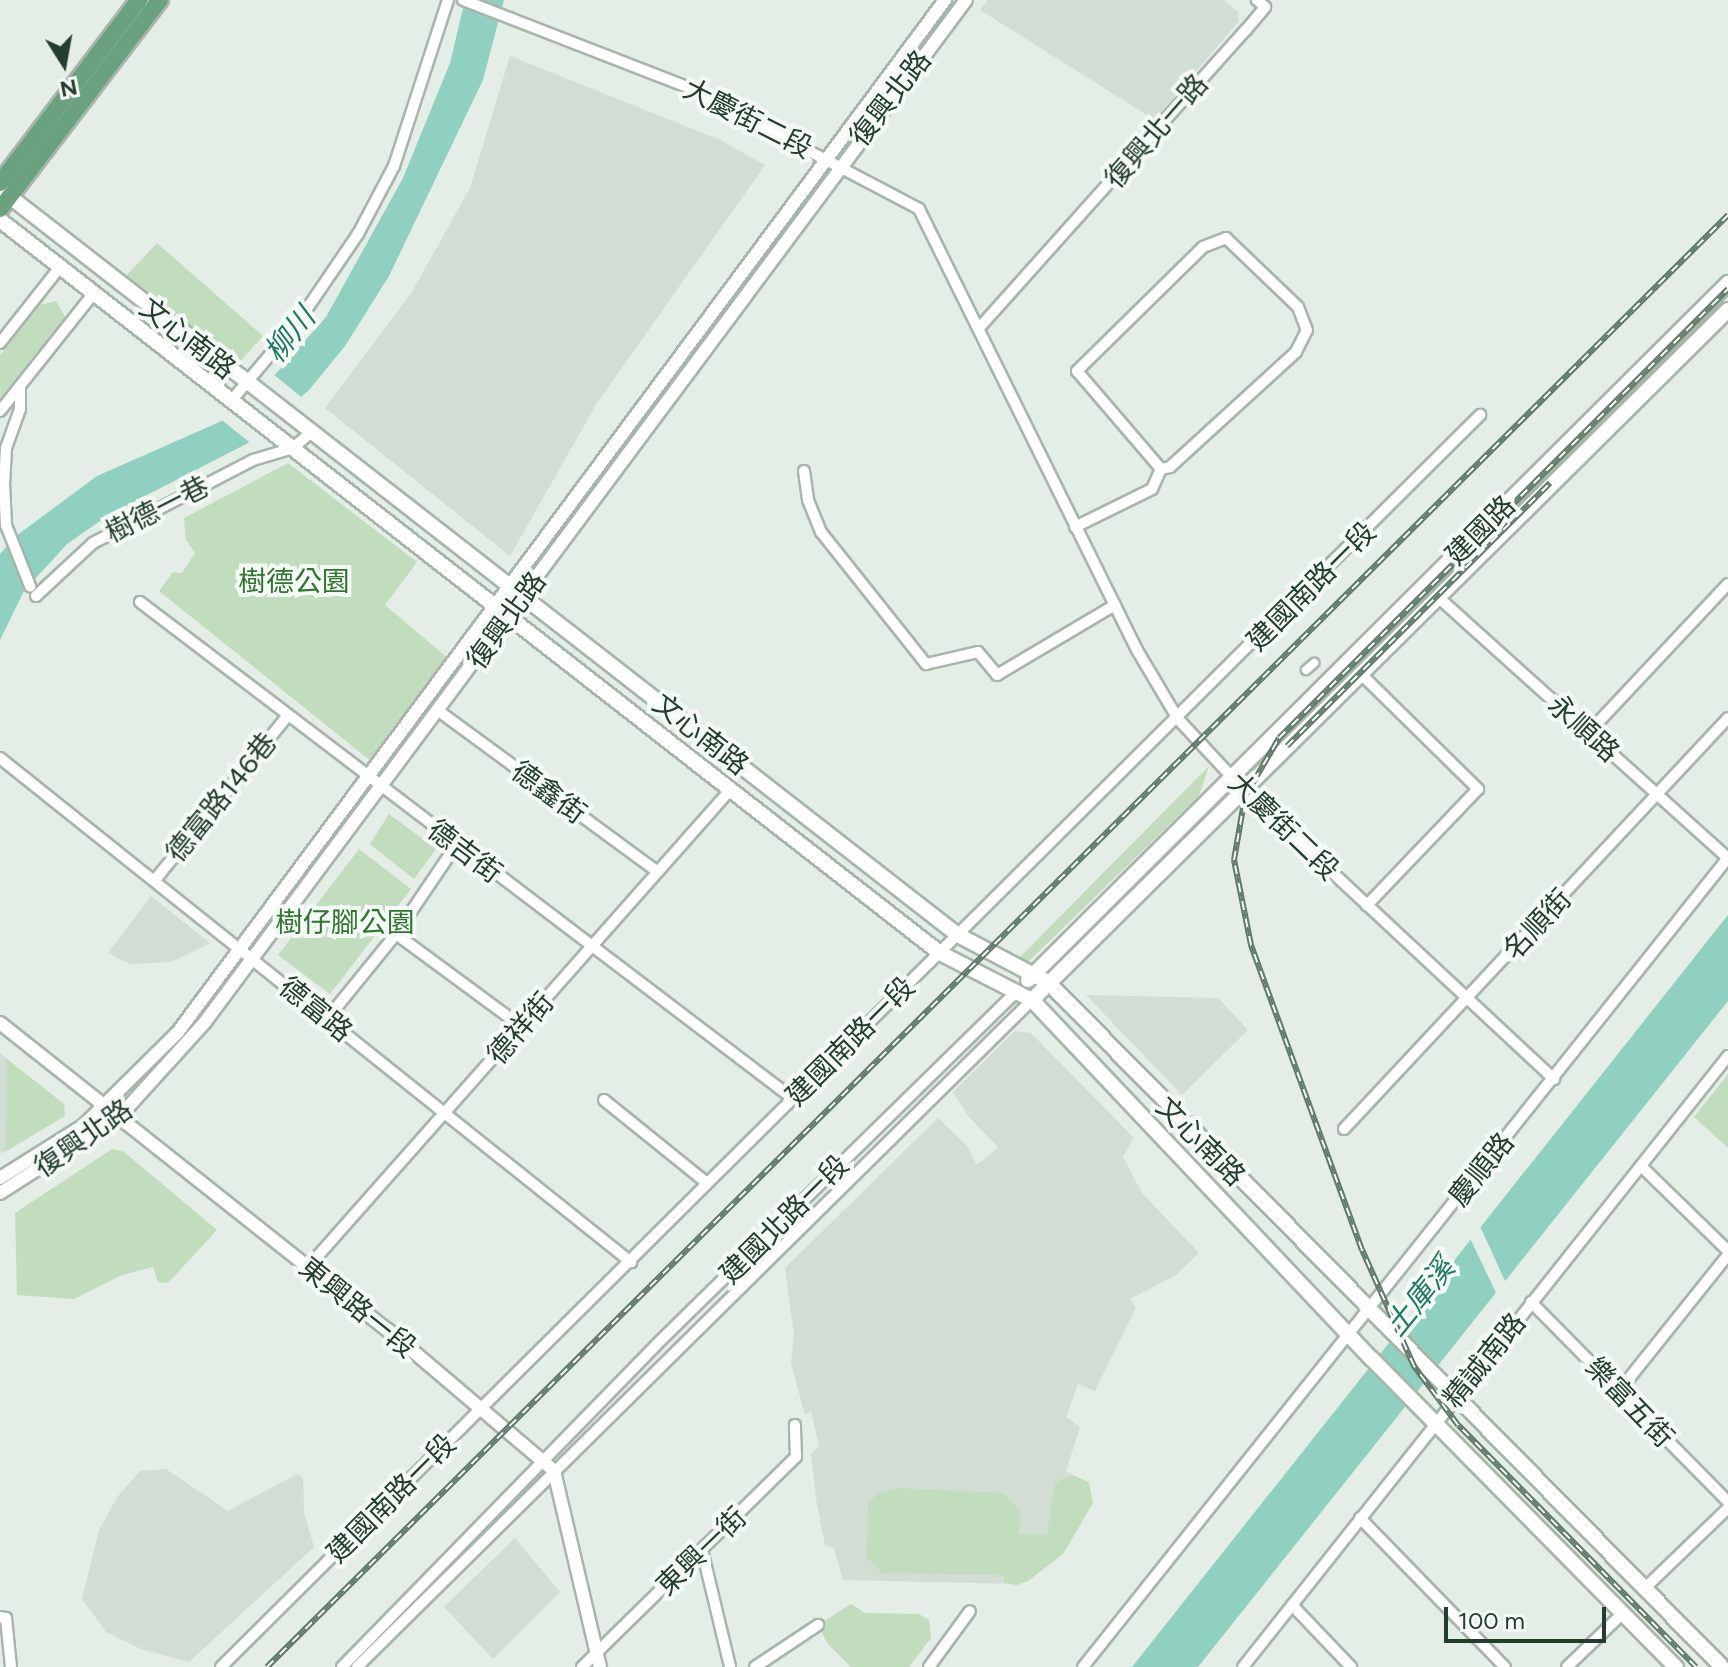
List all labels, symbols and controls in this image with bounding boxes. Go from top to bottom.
north arrow [24,24,104,104]
street label: 復興北路 [842,44,938,152]
street label: 復興北一路 [1097,67,1215,195]
street label: 大慶街二段 [678,71,818,165]
text: N [58,73,80,103]
street label: 文心南路 [134,290,242,386]
water label: 柳川 [257,300,323,370]
street label: 樹德一巷 [99,469,215,549]
street label: 建國路 [1438,488,1522,572]
street label: 建國南路一段 [1240,515,1382,657]
park label: 樹德公園 [238,564,350,598]
street label: 復興北路 [459,565,553,675]
street label: 文心南路 [647,686,755,782]
street label: 永順路 [1542,687,1626,769]
street label: 德富路146巷 [159,725,283,869]
street label: 德鑫街 [505,754,593,830]
street label: 大慶街二段 [1222,765,1346,887]
street label: 德吉街 [421,812,509,890]
street label: 名順街 [1496,882,1578,966]
park label: 樹仔腳公園 [275,905,415,939]
street label: 德富路 [273,970,359,1048]
street label: 建國南路一段 [779,970,921,1112]
street label: 德祥街 [480,985,560,1071]
street label: 文心南路 [1150,1090,1252,1192]
street label: 復興北路 [27,1092,139,1184]
street label: 慶順路 [1442,1126,1520,1212]
street label: 建國北路一段 [713,1148,855,1290]
street label: 東興路一段 [293,1250,423,1364]
water label: 土庫溪 [1378,1251,1462,1343]
street label: 精誠南路 [1436,1306,1532,1414]
street label: 樂富五街 [1579,1350,1681,1454]
street label: 建國南路一段 [320,1427,462,1569]
street label: 東興一街 [649,1500,753,1602]
scale bar [1448,1591,1610,1641]
text: 100 m [1458,1606,1525,1635]

